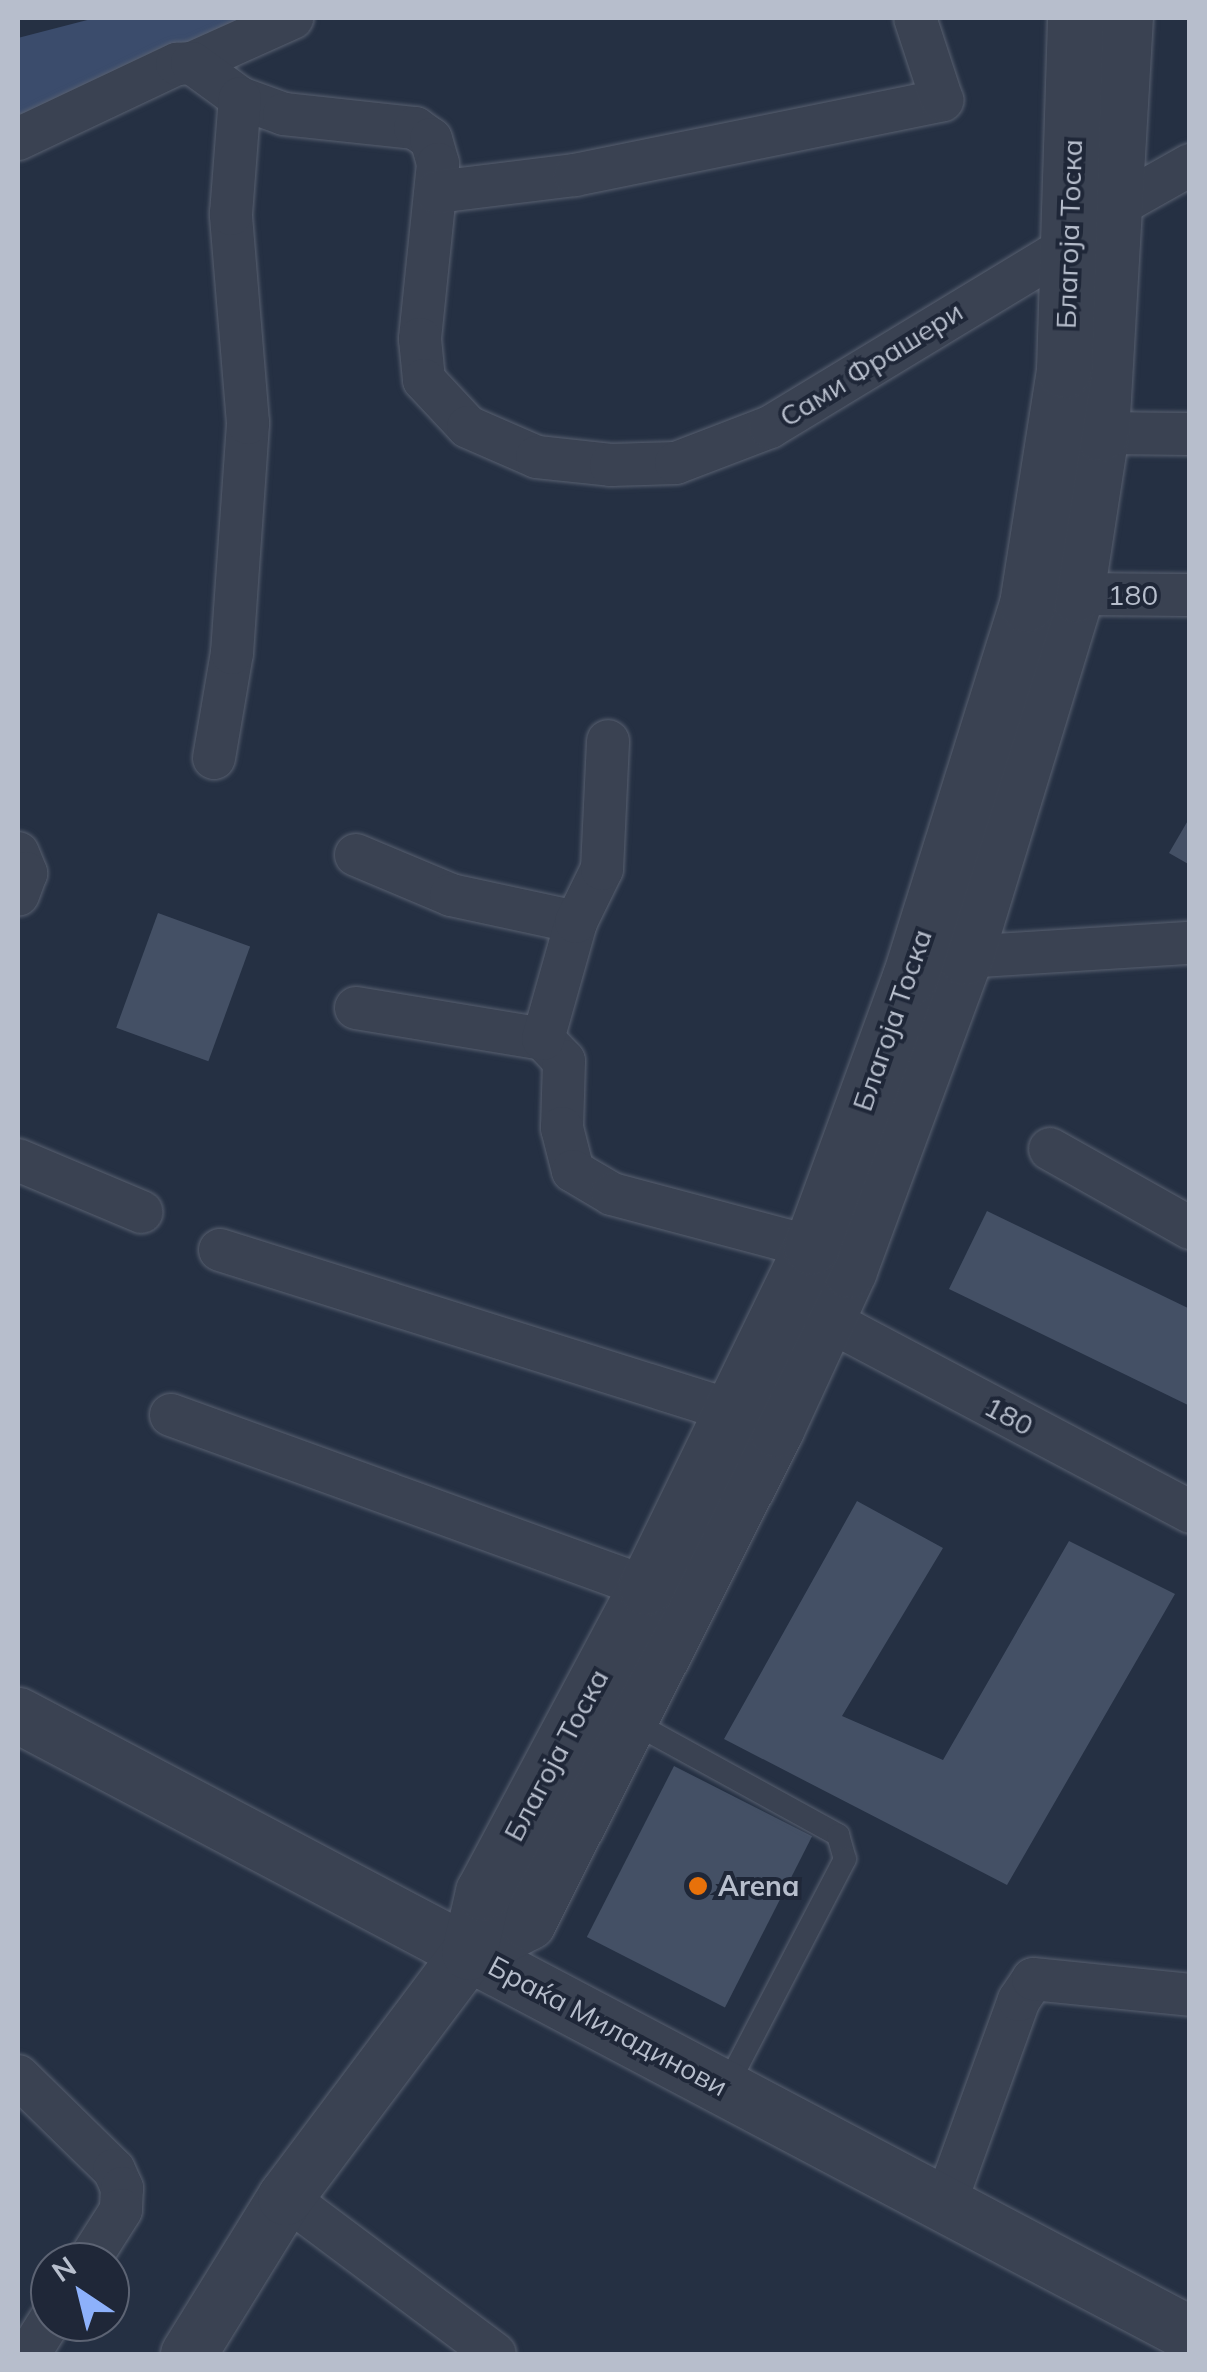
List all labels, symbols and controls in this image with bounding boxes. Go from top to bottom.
street label: Благоја Тоска [1049,139,1089,329]
street label: Сами Фрашери [773,294,969,434]
street label: 180 [1108,578,1158,612]
street label: Благоја Тоска [845,925,939,1115]
street label: 180 [979,1389,1039,1443]
street label: Благоја Тоска [497,1663,615,1847]
place label: Arena [718,1869,799,1903]
marker: Arena [687,1875,709,1897]
street label: Браќа Миладинови [483,1949,733,2103]
north arrow [30,2242,130,2342]
text: N [45,2248,82,2289]

